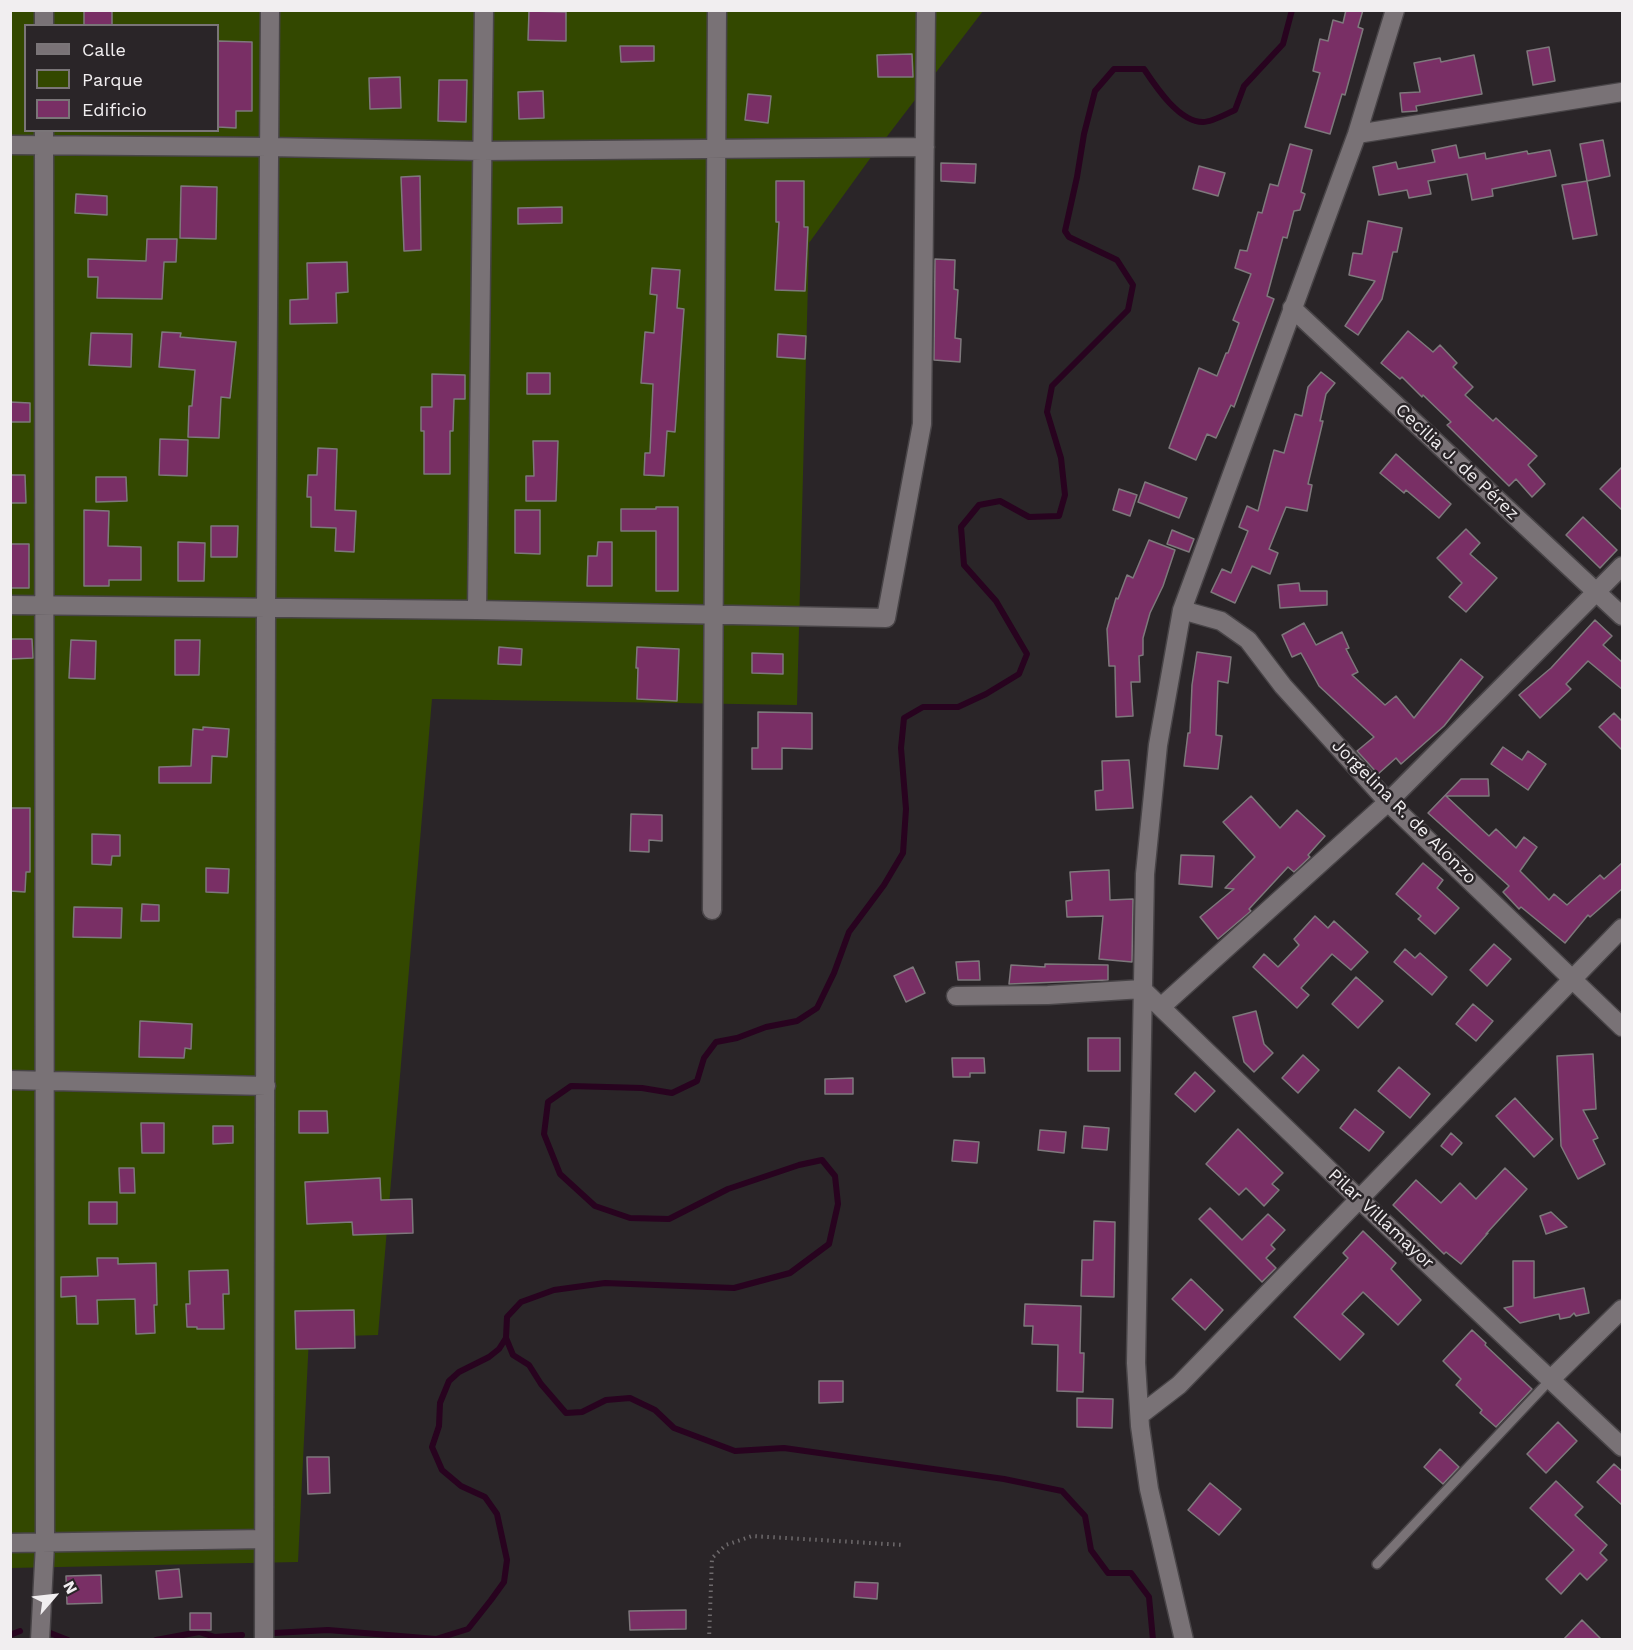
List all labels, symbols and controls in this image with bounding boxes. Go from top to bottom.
legend [24,24,219,132]
text: Calle [82,39,126,60]
text: Parque [82,69,143,90]
text: Edificio [82,99,147,120]
street label: Cecilia J. de Pérez [1391,399,1523,525]
street label: Jorgelina R. de Alonzo [1327,735,1481,889]
street label: Pilar Villamayor [1324,1164,1438,1274]
north arrow [24,1566,84,1626]
text: N [59,1578,82,1597]

